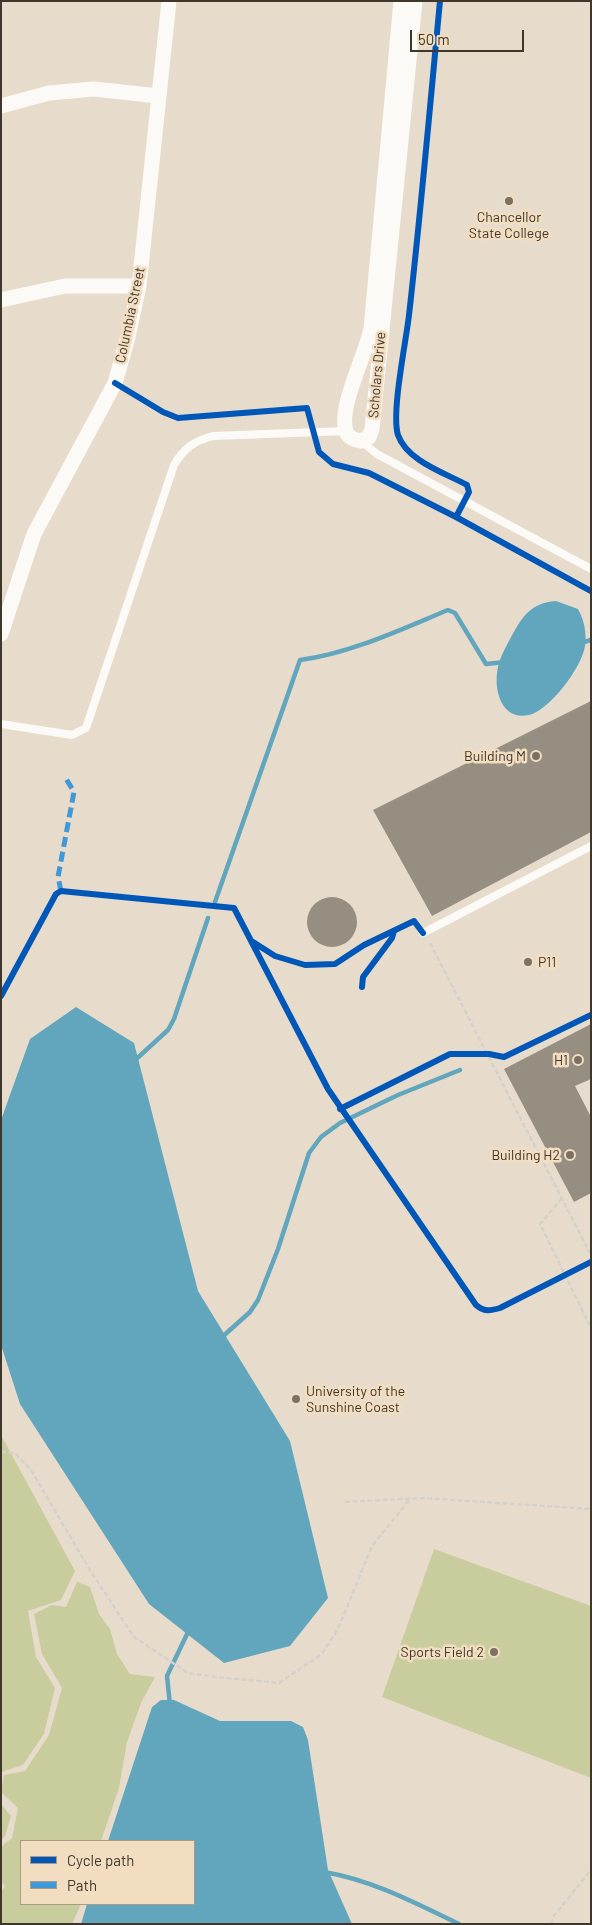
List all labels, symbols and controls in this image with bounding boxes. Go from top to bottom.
scale bar [412,20,526,52]
text: 50 m [418,30,450,48]
marker: Chancellor State College [503,195,515,207]
place label: Chancellor State College [469,209,549,242]
street label: Columbia Street [112,265,148,365]
street label: Scholars Drive [365,331,389,419]
place label: Building M [464,748,526,764]
marker: Building M [530,750,542,762]
place label: P11 [538,954,556,970]
marker: P11 [522,956,534,968]
place label: H1 [554,1052,568,1068]
marker: H1 [572,1054,584,1066]
place label: Building H2 [491,1147,560,1163]
marker: Building H2 [564,1149,576,1161]
place label: University of the Sunshine Coast [306,1383,405,1415]
marker: University of the Sunshine Coast [290,1393,302,1405]
place label: Sports Field 2 [400,1644,484,1660]
marker: Sports Field 2 [488,1646,500,1658]
legend [20,1840,195,1905]
text: Cycle path [67,1851,134,1869]
text: Path [67,1876,97,1894]

